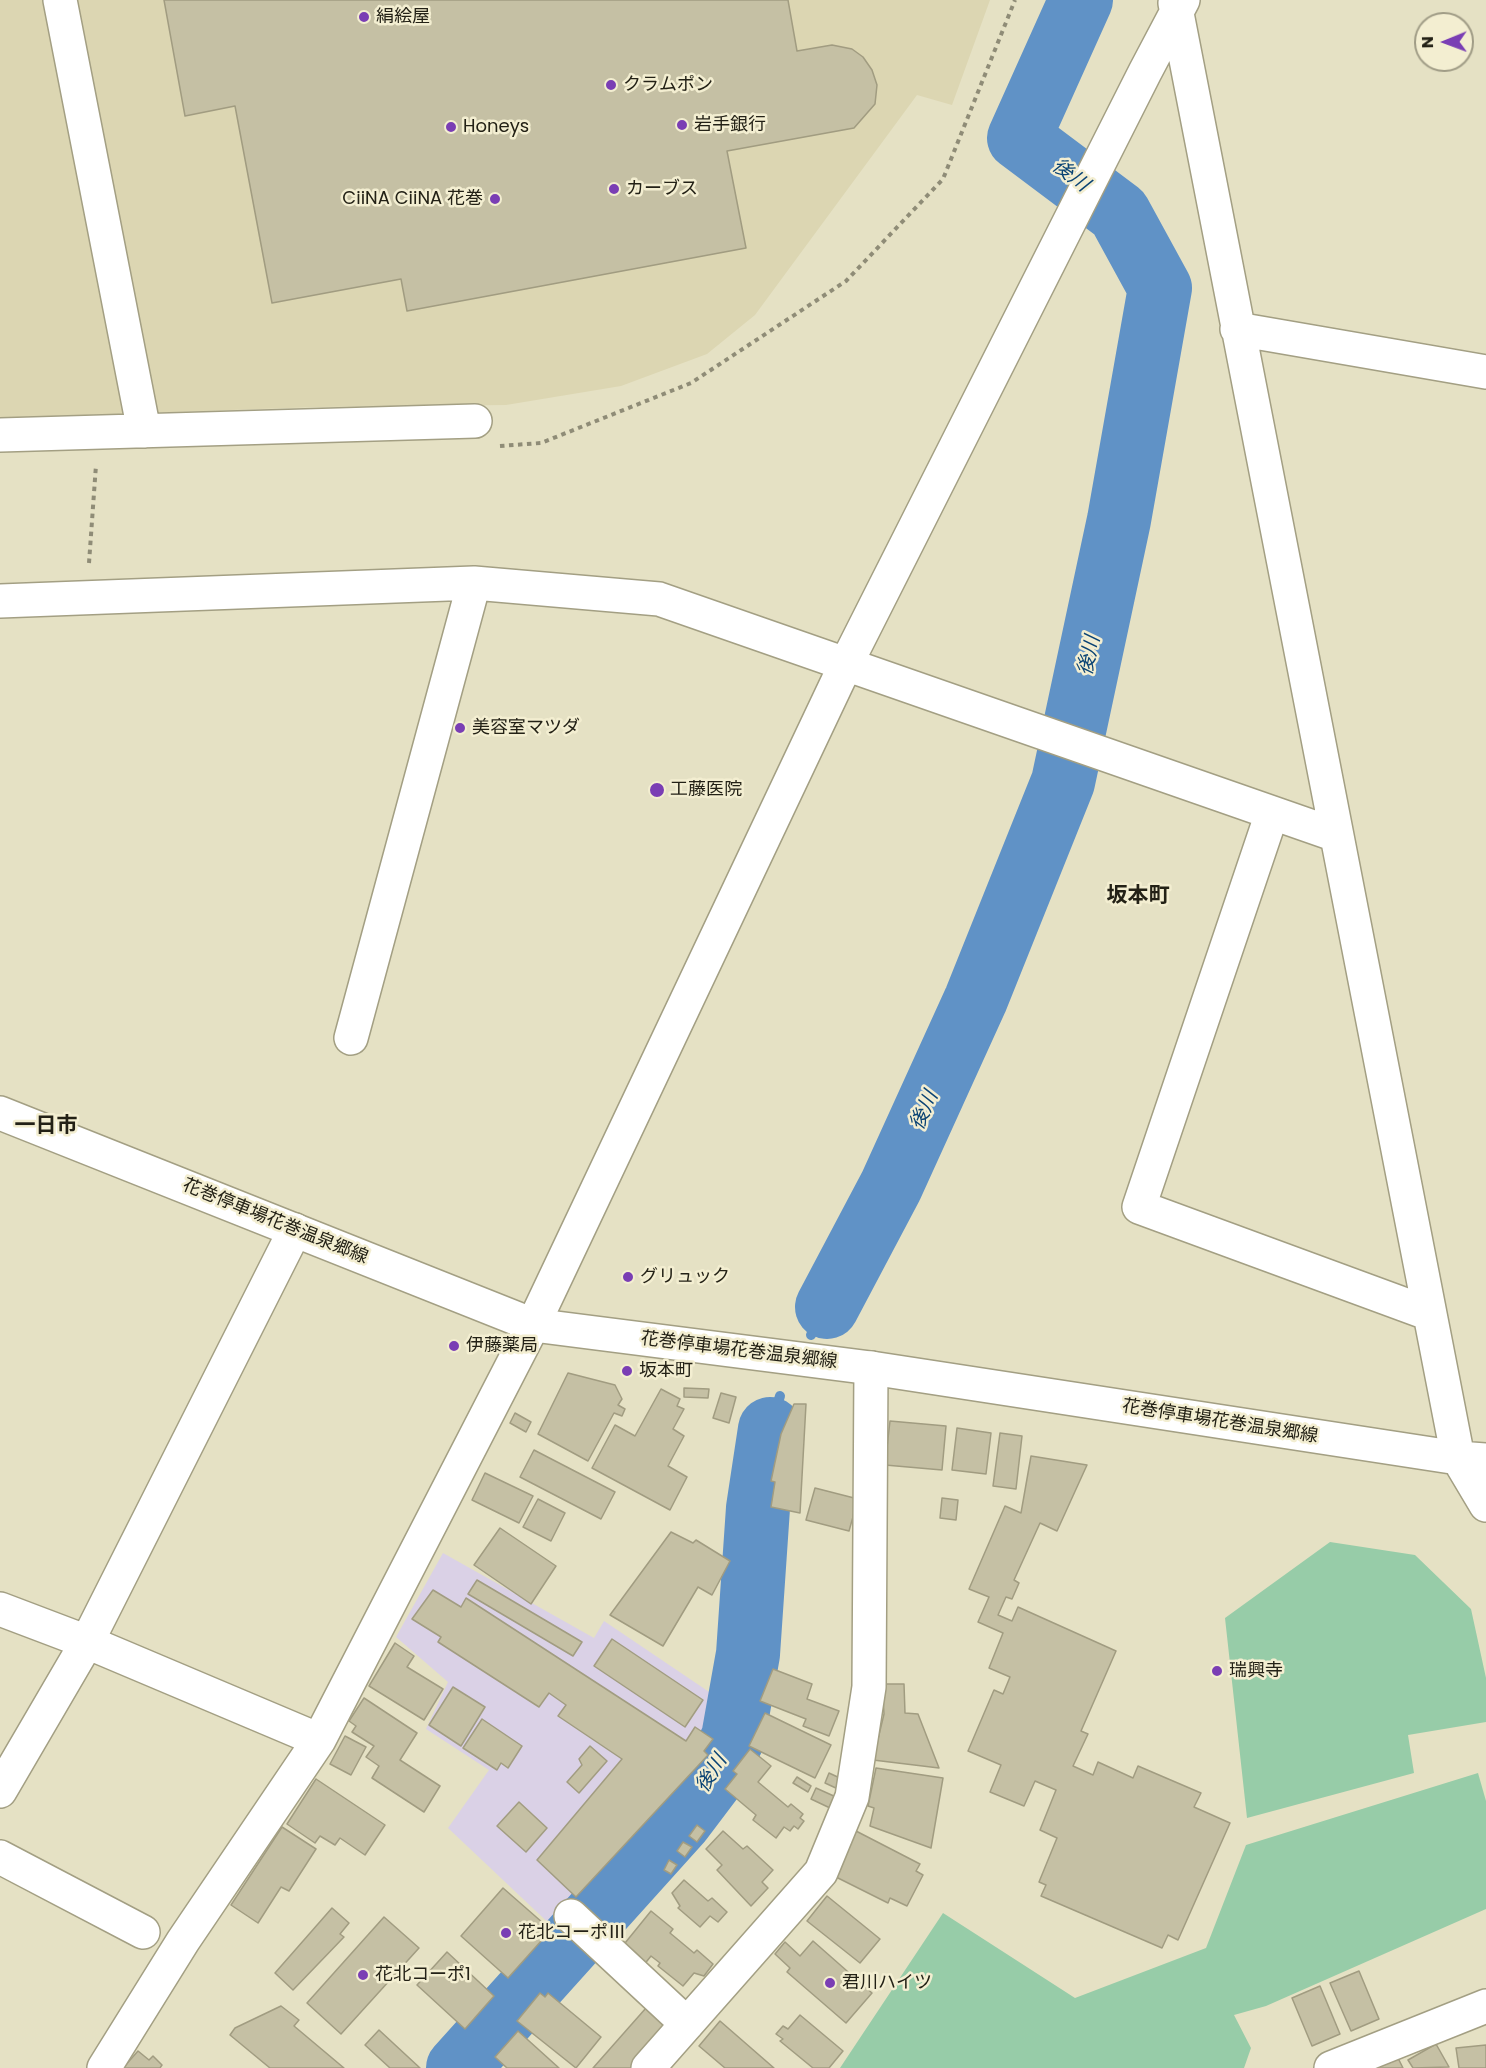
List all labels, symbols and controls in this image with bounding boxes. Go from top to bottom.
place label: 絹絵屋 [376,6,430,28]
marker: 絹絵屋 [357,10,371,24]
north arrow [1414,12,1474,72]
text: N [1416,36,1439,49]
place label: クラムポン [623,74,713,96]
marker: クラムポン [604,78,618,92]
place label: 岩手銀行 [694,114,766,136]
place label: Honeys [463,116,529,138]
marker: 岩手銀行 [675,118,689,132]
marker: Honeys [444,120,458,134]
water label: 後川 [1047,154,1093,198]
place label: カーブス [626,178,698,200]
marker: カーブス [607,182,621,196]
place label: CiiNA CiiNA 花巻 [342,188,483,210]
marker: CiiNA CiiNA 花巻 [488,192,502,206]
water label: 後川 [1074,634,1106,678]
place label: 美容室マツダ [472,717,580,739]
marker: 美容室マツダ [453,721,467,735]
place label: 工藤医院 [670,779,742,801]
marker: 工藤医院 [648,781,666,799]
district label: 坂本町 [1107,884,1169,910]
water label: 後川 [906,1088,944,1134]
district label: 一日市 [15,1114,77,1140]
street label: 花巻停車場花巻温泉郷線 [179,1175,371,1269]
place label: グリュック [640,1266,730,1288]
marker: グリュック [621,1270,635,1284]
street label: 花巻停車場花巻温泉郷線 [639,1328,839,1374]
place label: 伊藤薬局 [466,1335,538,1357]
marker: 伊藤薬局 [447,1339,461,1353]
place label: 坂本町 [639,1360,693,1382]
marker: 坂本町 [620,1364,634,1378]
street label: 花巻停車場花巻温泉郷線 [1121,1396,1319,1448]
place label: 瑞興寺 [1229,1660,1283,1682]
marker: 瑞興寺 [1210,1664,1224,1678]
water label: 後川 [691,1751,733,1797]
place label: 花北コーポⅢ [518,1922,626,1944]
marker: 花北コーポⅢ [499,1926,513,1940]
place label: 花北コーポ1 [375,1964,471,1986]
marker: 花北コーポ1 [356,1968,370,1982]
place label: 君川ハイツ [842,1972,932,1994]
marker: 君川ハイツ [823,1976,837,1990]

